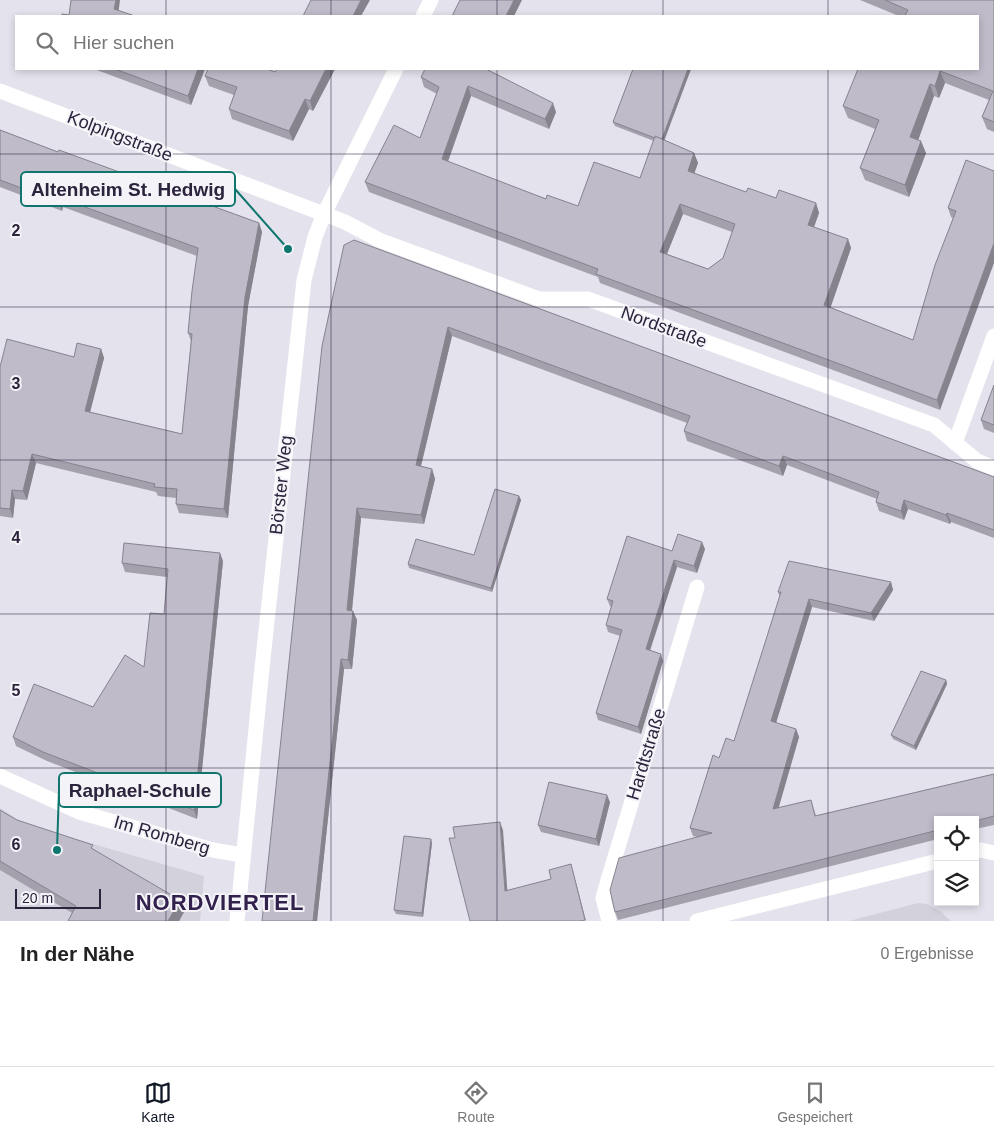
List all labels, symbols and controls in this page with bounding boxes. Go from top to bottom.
search box [15,15,979,70]
icon: search [33,29,61,57]
text: Hier suchen [73,32,174,53]
street label: Kolpingstraße [65,107,175,165]
callout: Altenheim St. Hedwig [21,172,235,206]
text: Altenheim St. Hedwig [31,179,225,200]
text: 2 [12,222,21,239]
street label: Nordstraße [618,302,710,352]
text: 3 [12,375,21,392]
street label: Börster Weg [266,434,296,536]
text: 4 [12,529,21,546]
text: 5 [12,682,21,699]
street label: Hardtstraße [623,706,669,802]
callout: Raphael-Schule [59,773,221,807]
text: Raphael-Schule [69,780,211,801]
street label: Im Romberg [112,812,212,858]
map controls [934,816,979,906]
button: locate [934,816,979,861]
text: 6 [12,836,21,853]
button: layers [934,861,979,906]
scale bar [15,886,101,909]
text: 20 m [22,890,53,906]
district label: NORDVIERTEL [136,890,304,915]
text: In der Nähe [20,942,134,965]
text: 0 Ergebnisse [881,945,974,962]
tab: Karte [141,1079,175,1125]
tab: Route [457,1079,495,1125]
tab: Gespeichert [777,1079,853,1125]

